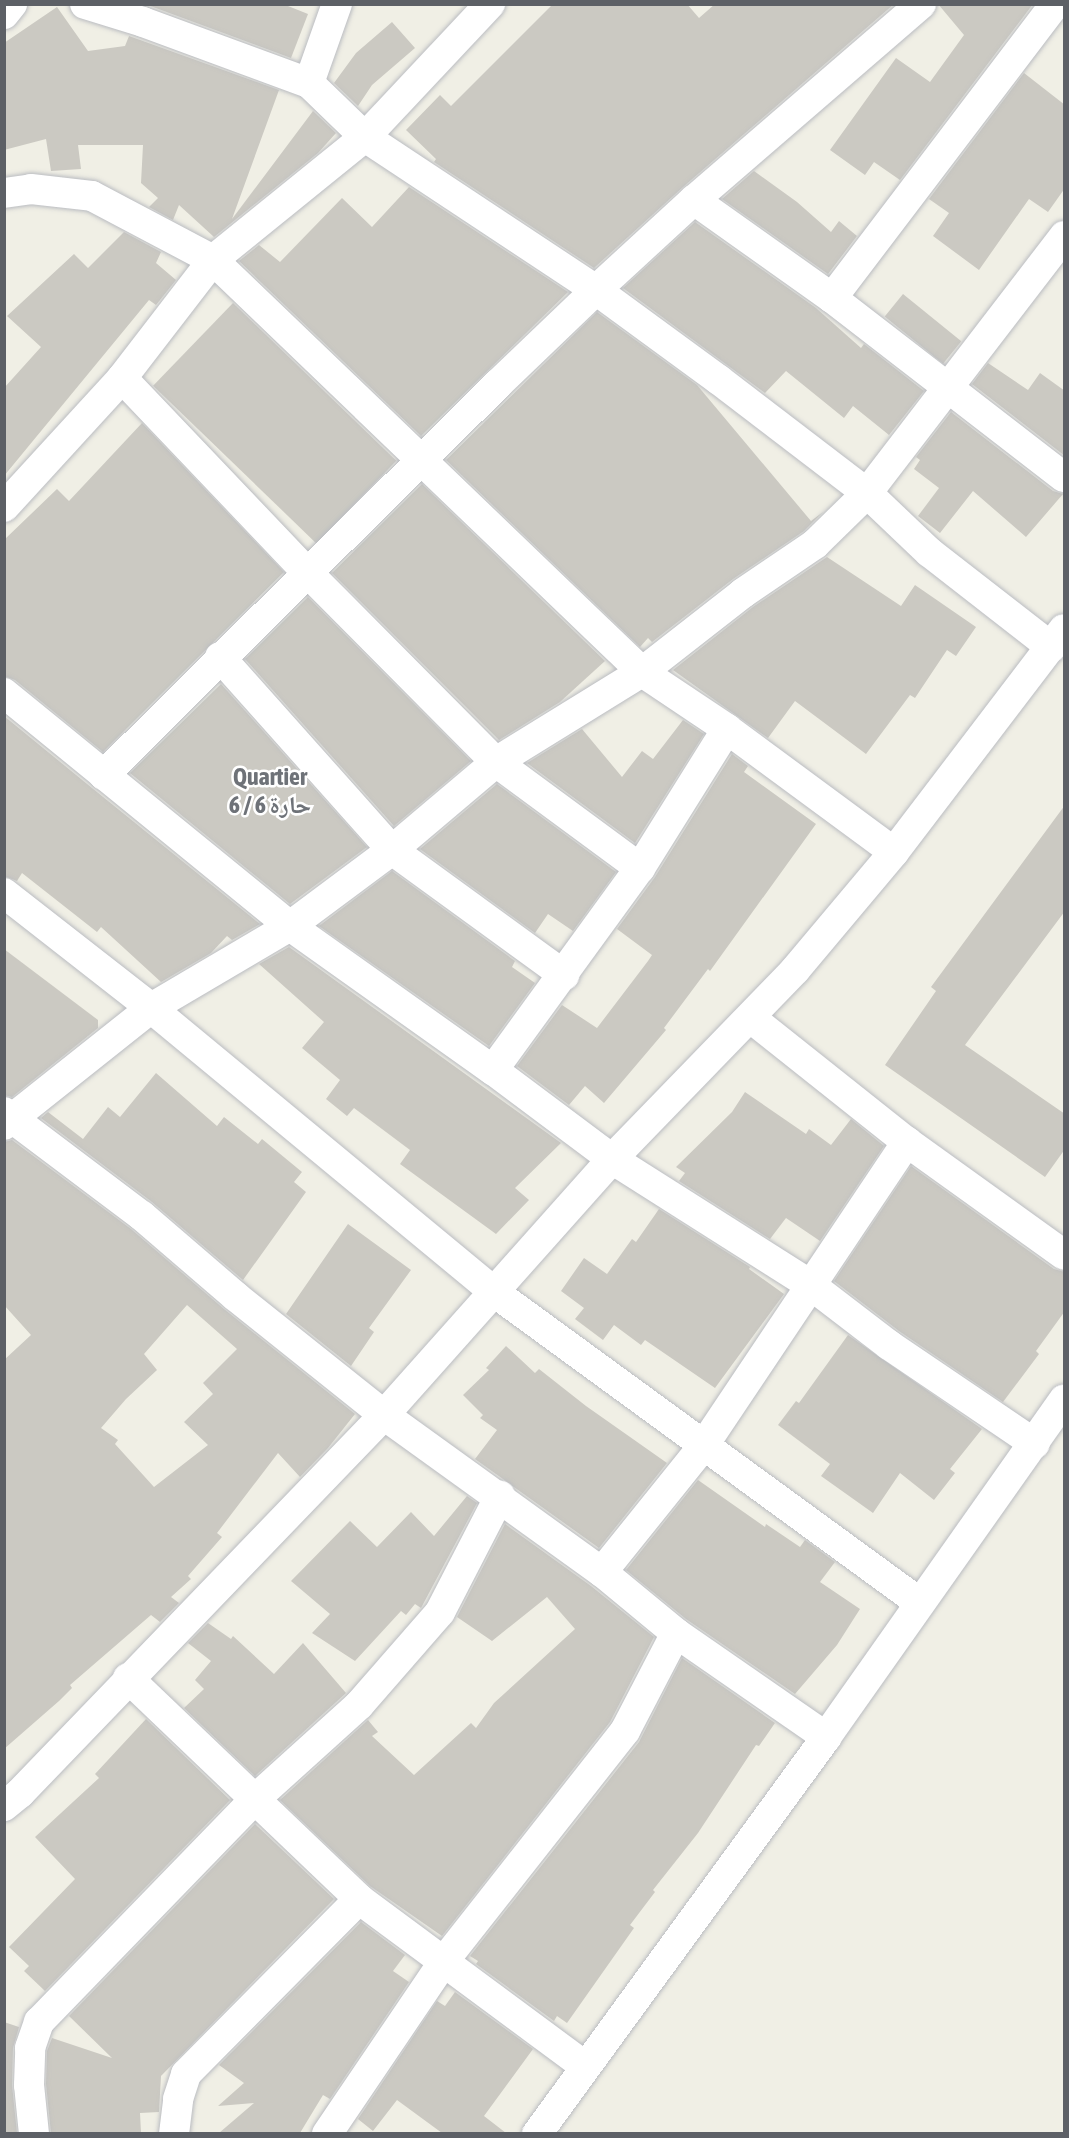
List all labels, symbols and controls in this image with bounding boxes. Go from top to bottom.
district label: Quartier 6 / حارة 6 [229,763,311,819]

